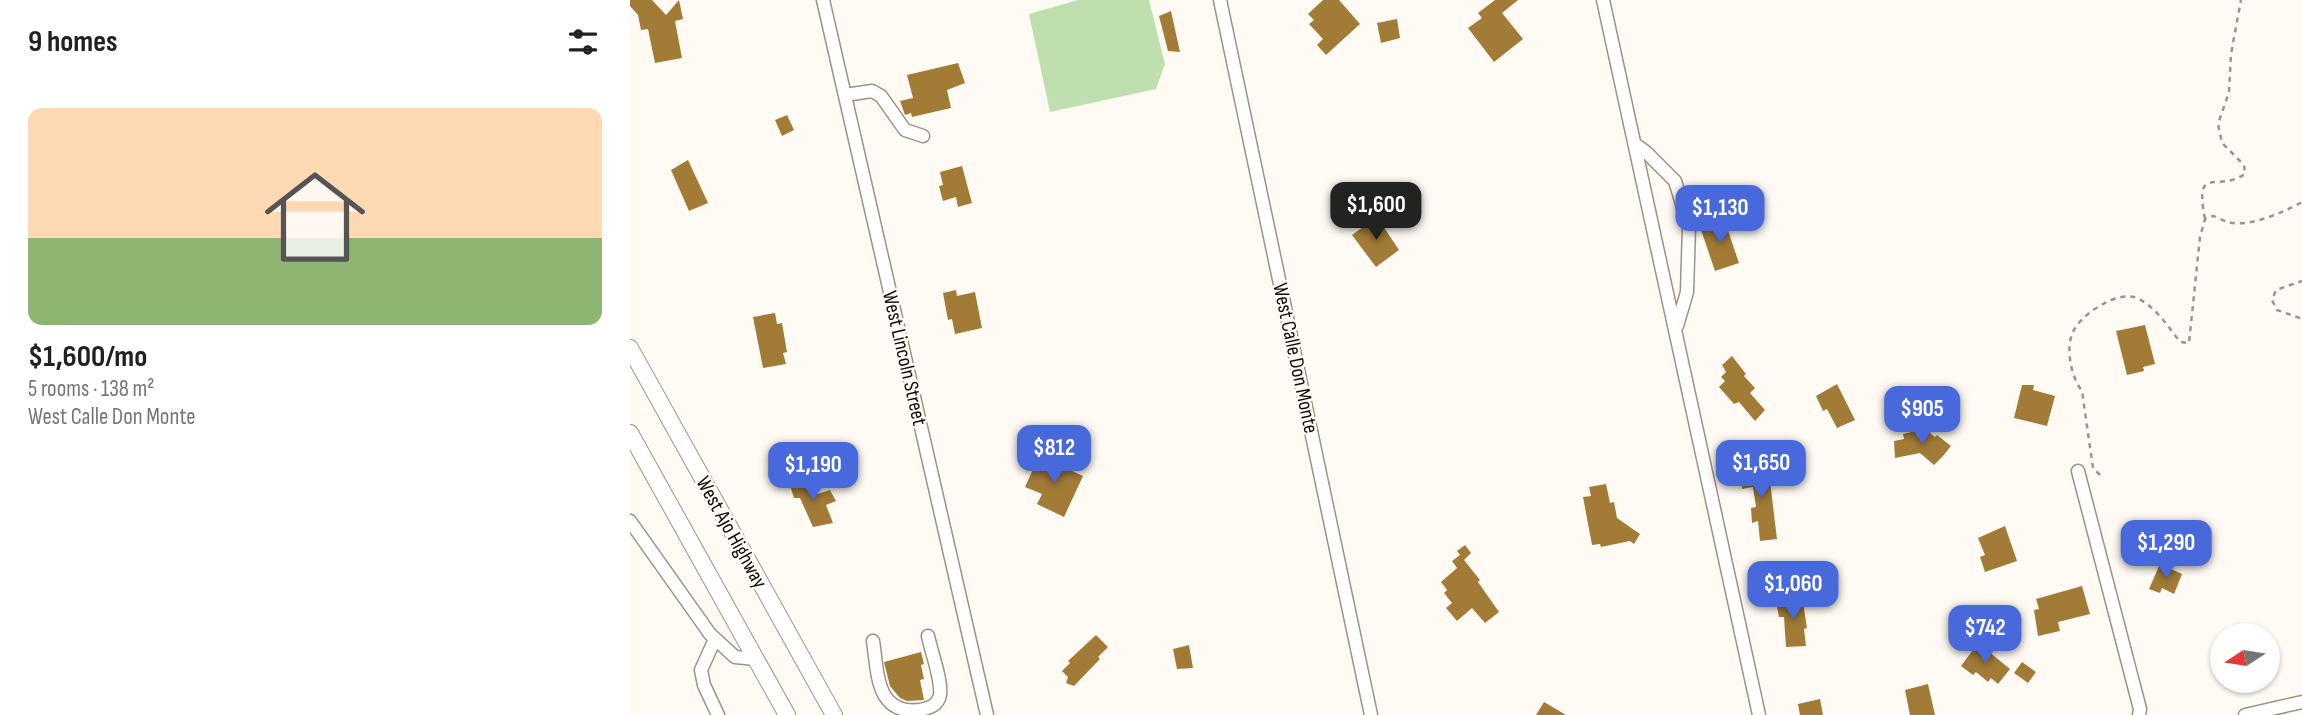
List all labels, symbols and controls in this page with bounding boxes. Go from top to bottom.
icon: filters [564,23,602,61]
text: 9 homes [28,24,118,60]
icon: home [252,154,378,280]
pin: $1,600 [1319,182,1433,242]
pin: $1,130 [1663,186,1777,245]
text: $1,600 [1346,191,1406,219]
text: $1,130 [1692,194,1749,222]
street label: West Calle Don Monte [1267,281,1324,435]
street label: West Lincoln Street [877,288,932,428]
text: $1,600/mo [28,339,147,375]
text: 5 rooms · 138 m² [28,375,154,403]
pin: $905 [1881,386,1963,446]
text: $905 [1900,395,1944,423]
text: West Calle Don Monte [28,403,196,431]
pin: $812 [1013,426,1095,485]
text: $812 [1033,434,1075,462]
pin: $1,650 [1704,440,1818,500]
pin: $1,190 [756,442,870,502]
text: $1,650 [1732,449,1790,477]
text: $1,190 [784,451,842,479]
street label: West Ajo Highway [691,472,773,592]
pin: $1,290 [2109,520,2223,580]
text: $1,290 [2137,529,2195,557]
pin: $1,060 [1736,562,1850,621]
text: $1,060 [1763,570,1823,598]
pin: $742 [1944,606,2026,665]
text: $742 [1964,614,2006,642]
north arrow [2210,623,2280,693]
map controls [2210,623,2280,693]

